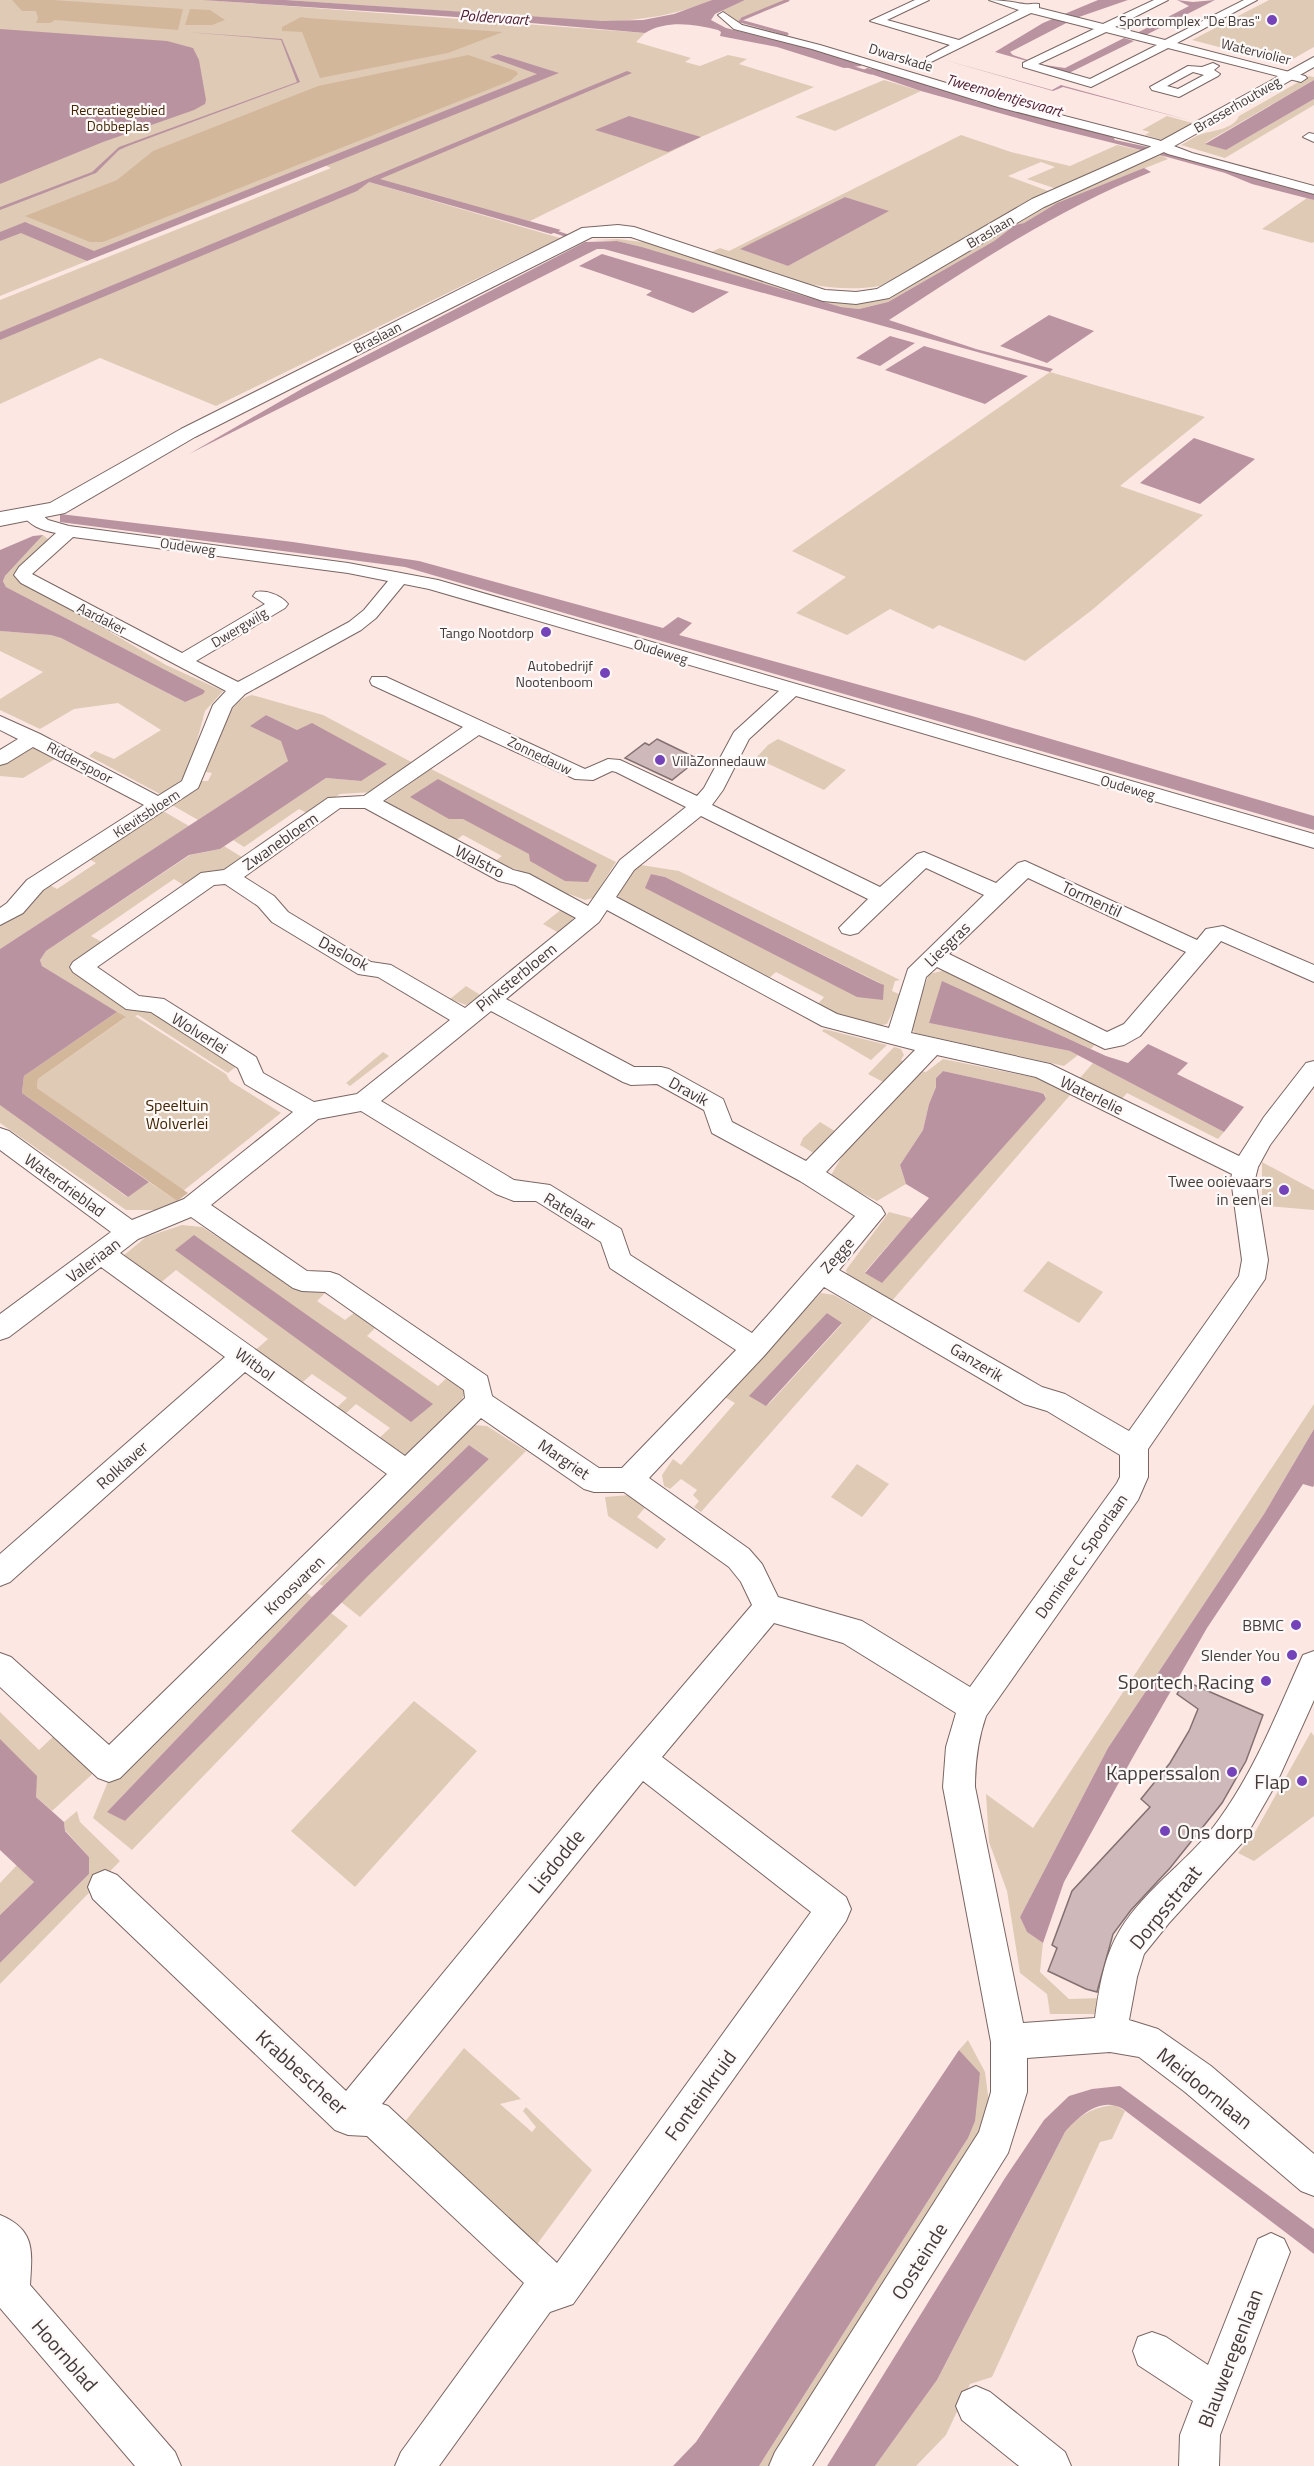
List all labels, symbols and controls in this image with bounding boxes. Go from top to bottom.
water label: Poldervaart [459,3,532,31]
place label: Sportcomplex "De Bras" [1119,10,1260,31]
marker: Sportcomplex "De Bras" [1265,13,1279,27]
street label: Waterviolier [1219,32,1293,70]
street label: Dwarskade [866,37,936,77]
water label: Tweemolentjesvaart [943,67,1067,123]
street label: Brasserhoutweg [1190,71,1284,137]
park label: Recreatiegebied Dobbeplas [71,99,165,136]
street label: Braslaan [962,209,1018,253]
street label: Braslaan [349,316,405,358]
street label: Oudeweg [159,532,217,560]
street label: Aardaker [74,597,130,639]
street label: Dwergwilg [207,602,271,652]
place label: Tango Nootdorp [440,622,534,643]
marker: Tango Nootdorp [539,625,553,639]
street label: Oudeweg [631,633,691,669]
place label: Autobedrijf Nootenboom [516,655,593,692]
marker: Autobedrijf Nootenboom [598,666,612,680]
street label: Zonnedauw [504,730,576,780]
street label: Ridderspoor [43,736,117,788]
place label: VillaZonnedauw [672,750,766,771]
marker: VillaZonnedauw [653,753,667,767]
street label: Oudeweg [1098,769,1158,805]
street label: Kievitsbloem [108,784,184,842]
street label: Zwanebloem [237,806,323,876]
street label: Walstro [451,838,509,884]
street label: Tormentil [1058,875,1126,923]
street label: Liesgras [919,916,975,972]
street label: Daslook [315,930,374,976]
street label: Pinksterbloem [470,937,562,1017]
street label: Wolverlei [167,1006,233,1060]
street label: Waterlelie [1056,1069,1128,1121]
street label: Dravik [665,1070,714,1112]
park label: Speeltuin Wolverlei [145,1093,209,1135]
street label: Waterdrieblad [19,1147,111,1223]
place label: Twee ooievaars in een ei [1168,1169,1272,1211]
marker: Twee ooievaars in een ei [1277,1183,1291,1197]
street label: Ratelaar [539,1186,601,1236]
street label: Valeriaan [61,1232,125,1288]
street label: Zegge [814,1232,860,1278]
street label: Ganzerik [946,1337,1009,1388]
street label: Witbol [230,1341,280,1387]
street label: Margriet [533,1433,595,1485]
street label: Rolklaver [91,1435,154,1495]
street label: Dominee C. Spoorlaan [1029,1489,1133,1623]
street label: Kroosvaren [258,1550,330,1620]
place label: BBMC [1242,1613,1284,1637]
marker: BBMC [1289,1618,1303,1632]
place label: Slender You [1201,1643,1280,1667]
marker: Slender You [1285,1648,1299,1662]
place label: Sportech Racing [1118,1666,1254,1697]
marker: Sportech Racing [1259,1674,1273,1688]
place label: Kapperssalon [1106,1757,1220,1788]
marker: Kapperssalon [1225,1765,1239,1779]
place label: Flap [1254,1766,1290,1797]
marker: Flap [1295,1774,1309,1788]
place label: Ons dorp [1177,1816,1253,1847]
street label: Lisdodde [520,1822,592,1900]
marker: Ons dorp [1158,1824,1172,1838]
street label: Dorpsstraat [1121,1858,1209,1956]
street label: Krabbescheer [249,2022,355,2122]
street label: Meidoornlaan [1150,2039,1260,2137]
street label: Fonteinkruid [656,2043,744,2147]
street label: Oosteinde [883,2216,955,2306]
street label: Blauweregenlaan [1189,2284,1271,2432]
street label: Hoornblad [24,2312,106,2398]

